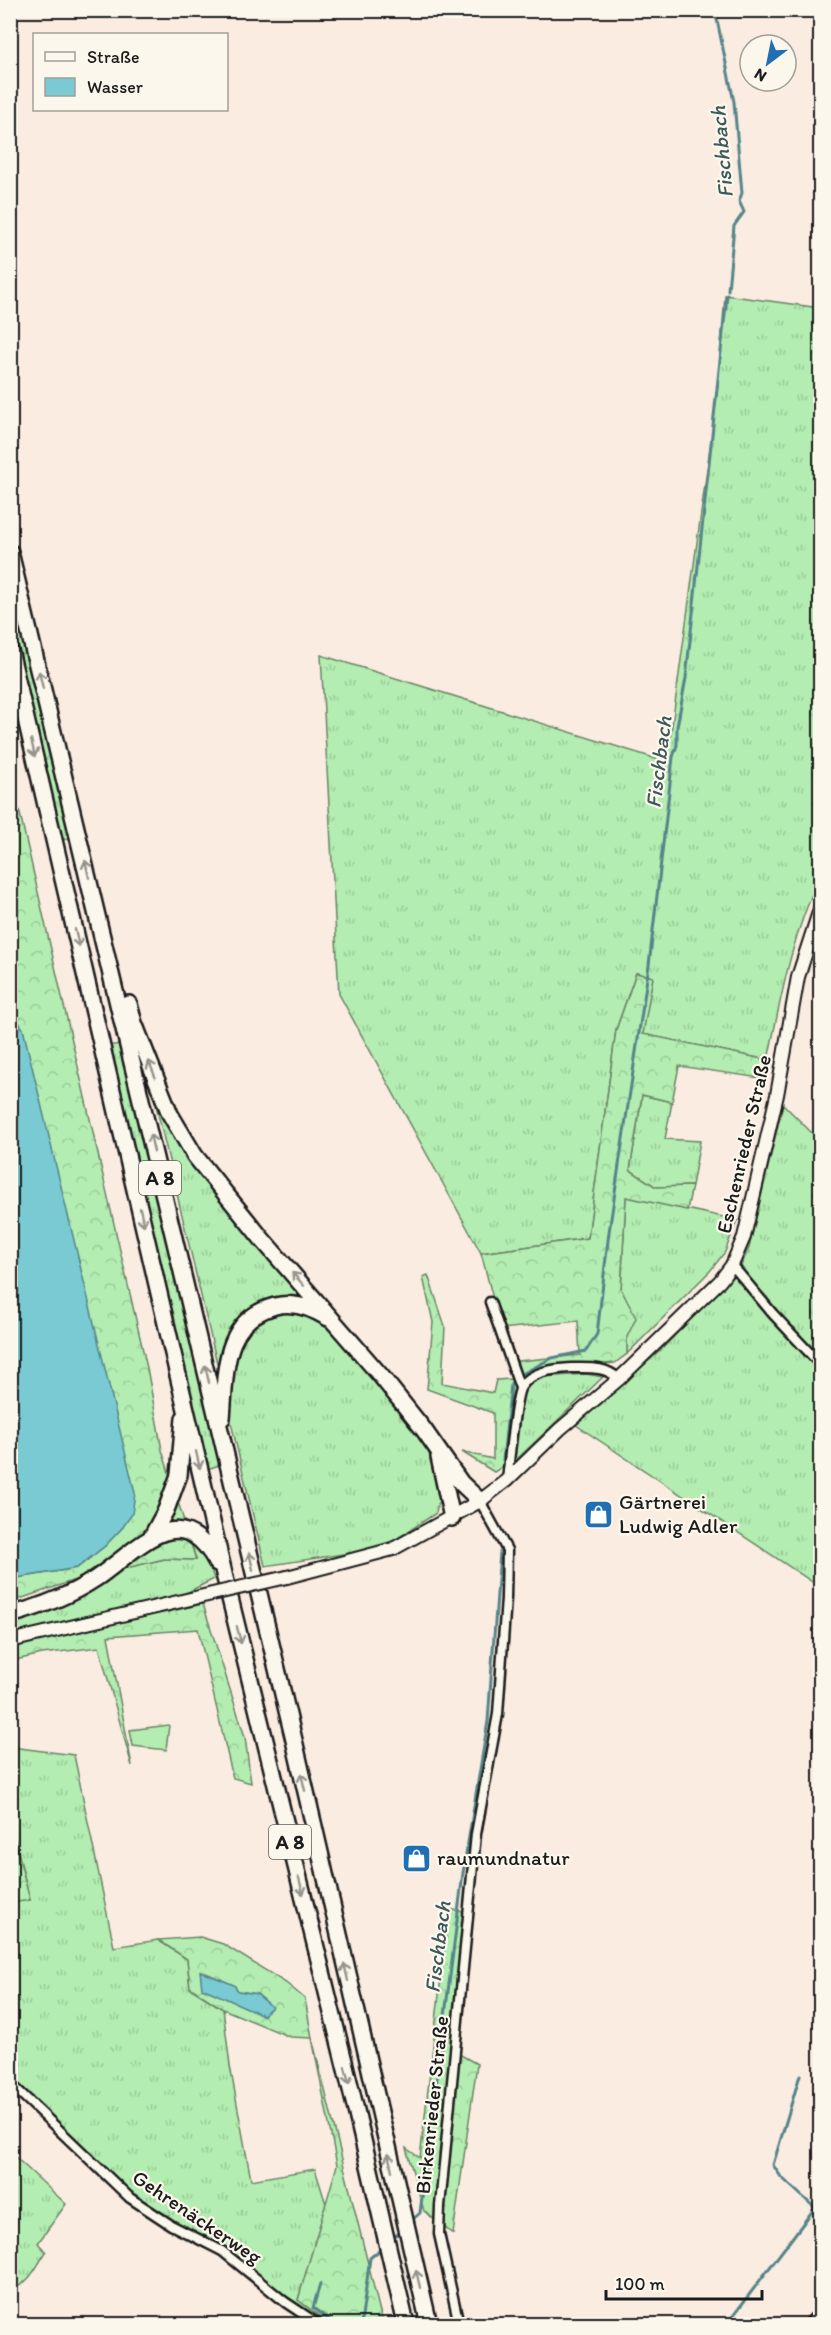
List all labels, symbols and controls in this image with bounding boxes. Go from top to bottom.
legend [33,33,228,111]
north arrow [738,33,798,93]
text: Straße [87,46,140,68]
text: N [751,64,770,86]
text: Wasser [87,76,144,98]
water label: Fischbach [704,104,739,199]
one-way arrow [35,671,47,690]
water label: Fischbach [639,714,678,810]
one-way arrow [28,738,39,757]
one-way arrow [80,860,92,879]
one-way arrow [72,928,83,947]
street label: Eschenrieder Straße [711,1052,776,1236]
one-way arrow [146,1060,157,1078]
one-way arrow [146,1134,158,1153]
road number: A 8 [139,1161,181,1195]
one-way arrow [137,1207,148,1227]
one-way arrow [291,1272,305,1287]
one-way arrow [201,1365,212,1384]
one-way arrow [193,1450,205,1469]
place label: Gärtnerei Ludwig Adler [619,1489,738,1538]
shop icon: Gärtnerei Ludwig Adler [582,1498,614,1530]
one-way arrow [245,1552,257,1571]
one-way arrow [234,1625,246,1644]
one-way arrow [297,1772,309,1791]
road number: A 8 [269,1825,311,1859]
shop icon: raumundnatur [400,1842,432,1874]
place label: raumundnatur [437,1845,570,1870]
one-way arrow [295,1876,307,1895]
water label: Fischbach [418,1899,457,1995]
one-way arrow [340,1963,352,1982]
street label: Birkenrieder Straße [410,2015,453,2195]
one-way arrow [342,2065,354,2084]
one-way arrow [384,2153,395,2172]
street label: Gehrenäckerweg [128,2164,267,2269]
scale bar [606,2263,762,2301]
one-way arrow [411,2270,423,2289]
text: 100 m [615,2273,665,2295]

